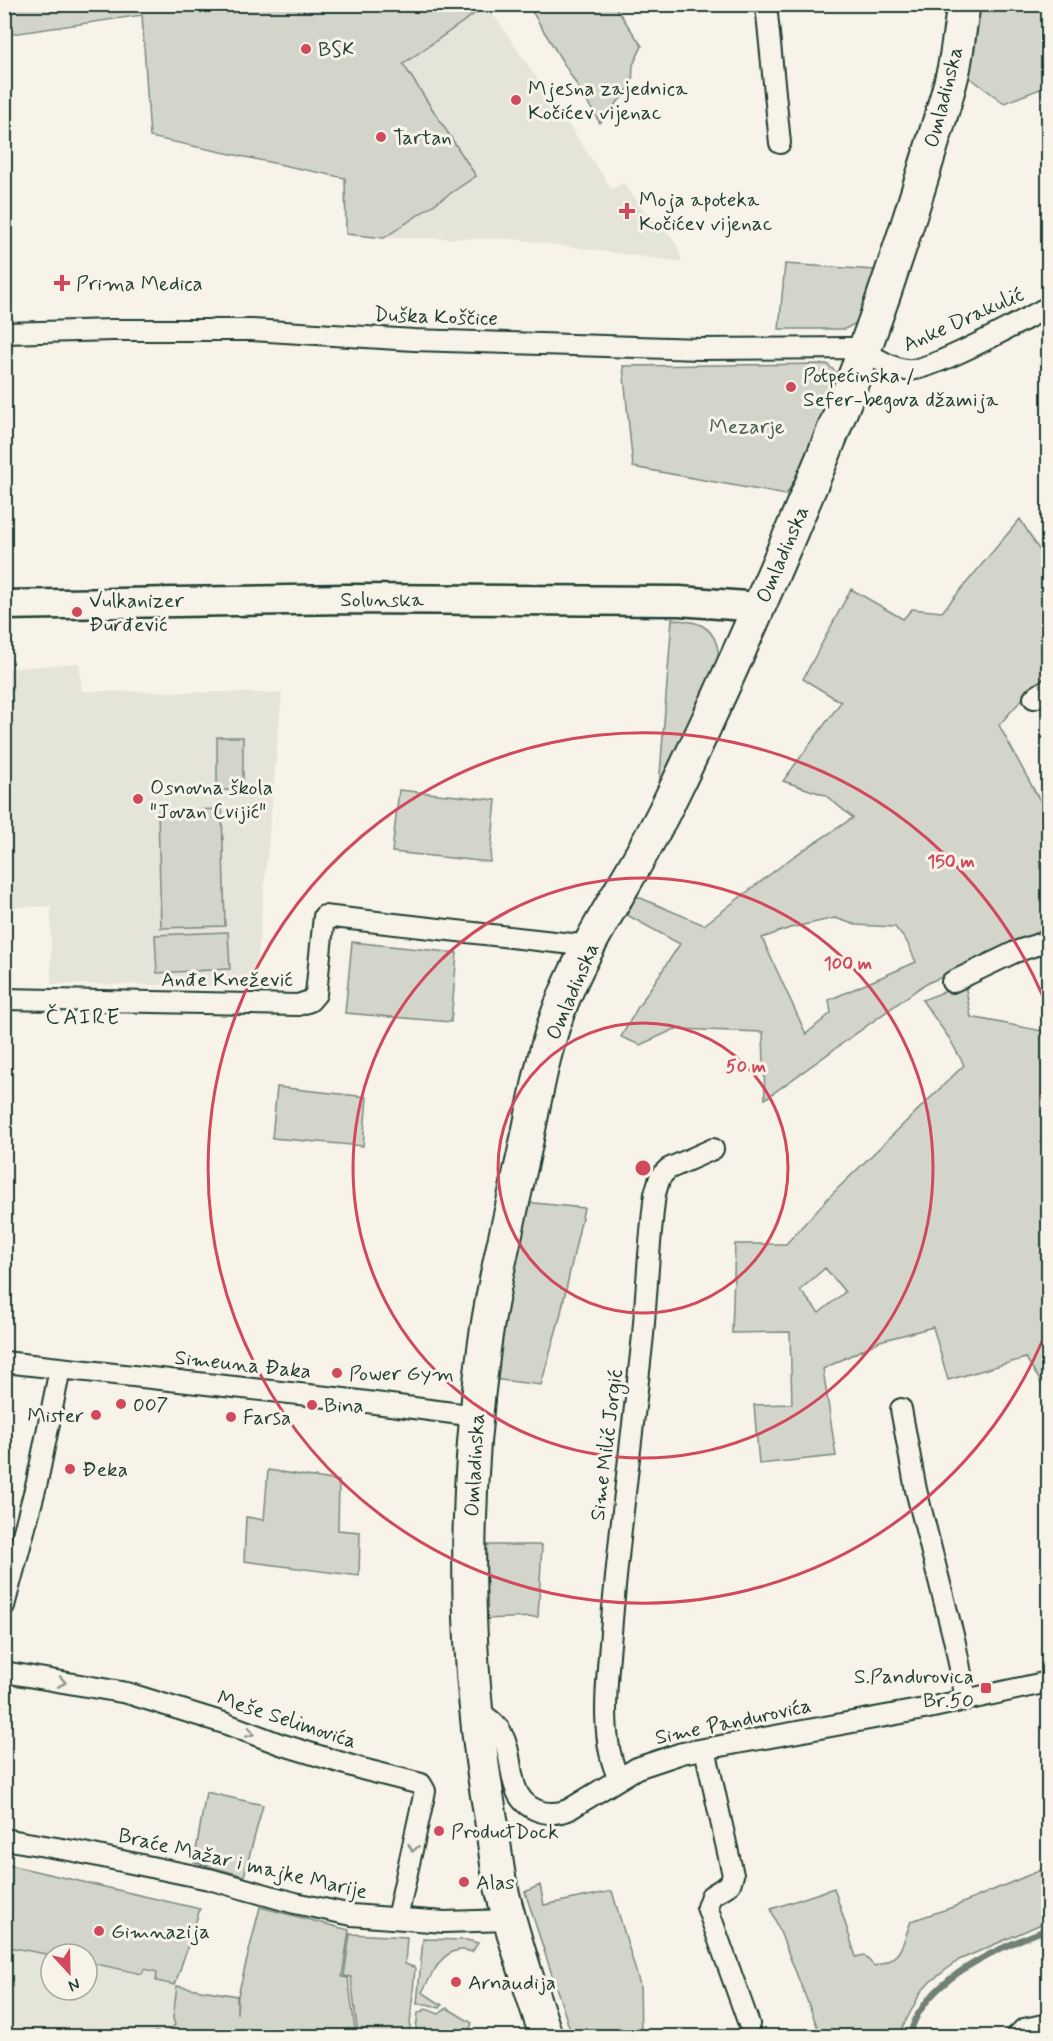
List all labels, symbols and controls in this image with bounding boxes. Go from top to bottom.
place label: BSK [318,36,354,64]
marker: BSK [299,42,313,56]
street label: Omladinska [918,44,970,151]
place label: Mjesna zajednica Kočićev vijenac [528,75,688,127]
marker: Mjesna zajednica Kočićev vijenac [509,93,523,107]
place label: Tartan [393,124,452,152]
marker: Tartan [374,130,388,144]
place label: Moja apoteka Kočićev vijenac [639,186,773,238]
marker: Moja apoteka Kočićev vijenac [620,204,634,218]
place label: Prima Medica [76,270,203,298]
marker: Prima Medica [53,274,71,292]
street label: Anke Drakulić [899,281,1028,359]
street label: Duška Koščice [373,301,499,333]
place label: Potpećinska / Sefer-begova džamija [803,362,999,414]
marker: Potpećinska / Sefer-begova džamija [784,380,798,394]
park label: Mezarje [709,413,785,441]
street label: Omladinska [750,501,816,607]
street label: Solunska [340,586,424,614]
place label: Vulkanizer Đurđević [89,587,184,639]
marker: Vulkanizer Đurđević [70,605,84,619]
place label: Osnovna škola "Jovan Cvijić" [150,774,273,826]
marker: Osnovna škola "Jovan Cvijić" [131,792,145,806]
text: 150 m [927,850,975,874]
street label: Omladinska [540,938,606,1044]
text: 100 m [824,952,872,976]
street label: Anđe Knežević [161,966,293,994]
district label: ČAIRE [45,1003,121,1032]
text: 50 m [726,1055,766,1079]
centre of rings [633,1158,653,1178]
street label: Simeuna Đaka [173,1344,313,1386]
place label: Power Gym [349,1360,454,1388]
marker: Power Gym [330,1366,344,1380]
street label: Sime Milić Jorgić [584,1368,631,1523]
place label: 007 [133,1391,168,1419]
place label: Bina [324,1392,364,1420]
marker: 007 [114,1397,128,1411]
marker: Bina [305,1398,319,1412]
place label: Mister [27,1402,84,1430]
place label: Farsa [243,1404,291,1432]
marker: Mister [89,1408,103,1422]
marker: Farsa [224,1410,238,1424]
street label: Omladinska [458,1413,492,1517]
place label: Đeka [82,1456,128,1484]
marker: Đeka [63,1462,77,1476]
place label: S.Pandurovica Br.50 [854,1663,974,1715]
one-way arrow [57,1675,67,1688]
marker: S.Pandurovica Br.50 [979,1681,993,1695]
street label: Meše Selimovića [213,1684,360,1756]
street label: Sime Pandurovića [653,1692,814,1752]
one-way arrow [244,1726,255,1738]
place label: ProductDock [451,1818,559,1846]
street label: Braće Mažar i majke Marije [115,1822,370,1906]
marker: ProductDock [432,1824,446,1838]
one-way arrow [407,1843,420,1853]
place label: Alas [476,1869,515,1897]
marker: Alas [457,1875,471,1889]
place label: Gimnazija [111,1918,210,1946]
marker: Gimnazija [92,1924,106,1938]
north arrow [39,1942,99,2002]
place label: Arnaudija [468,1969,556,1997]
text: N [65,1973,83,1996]
marker: Arnaudija [449,1975,463,1989]

